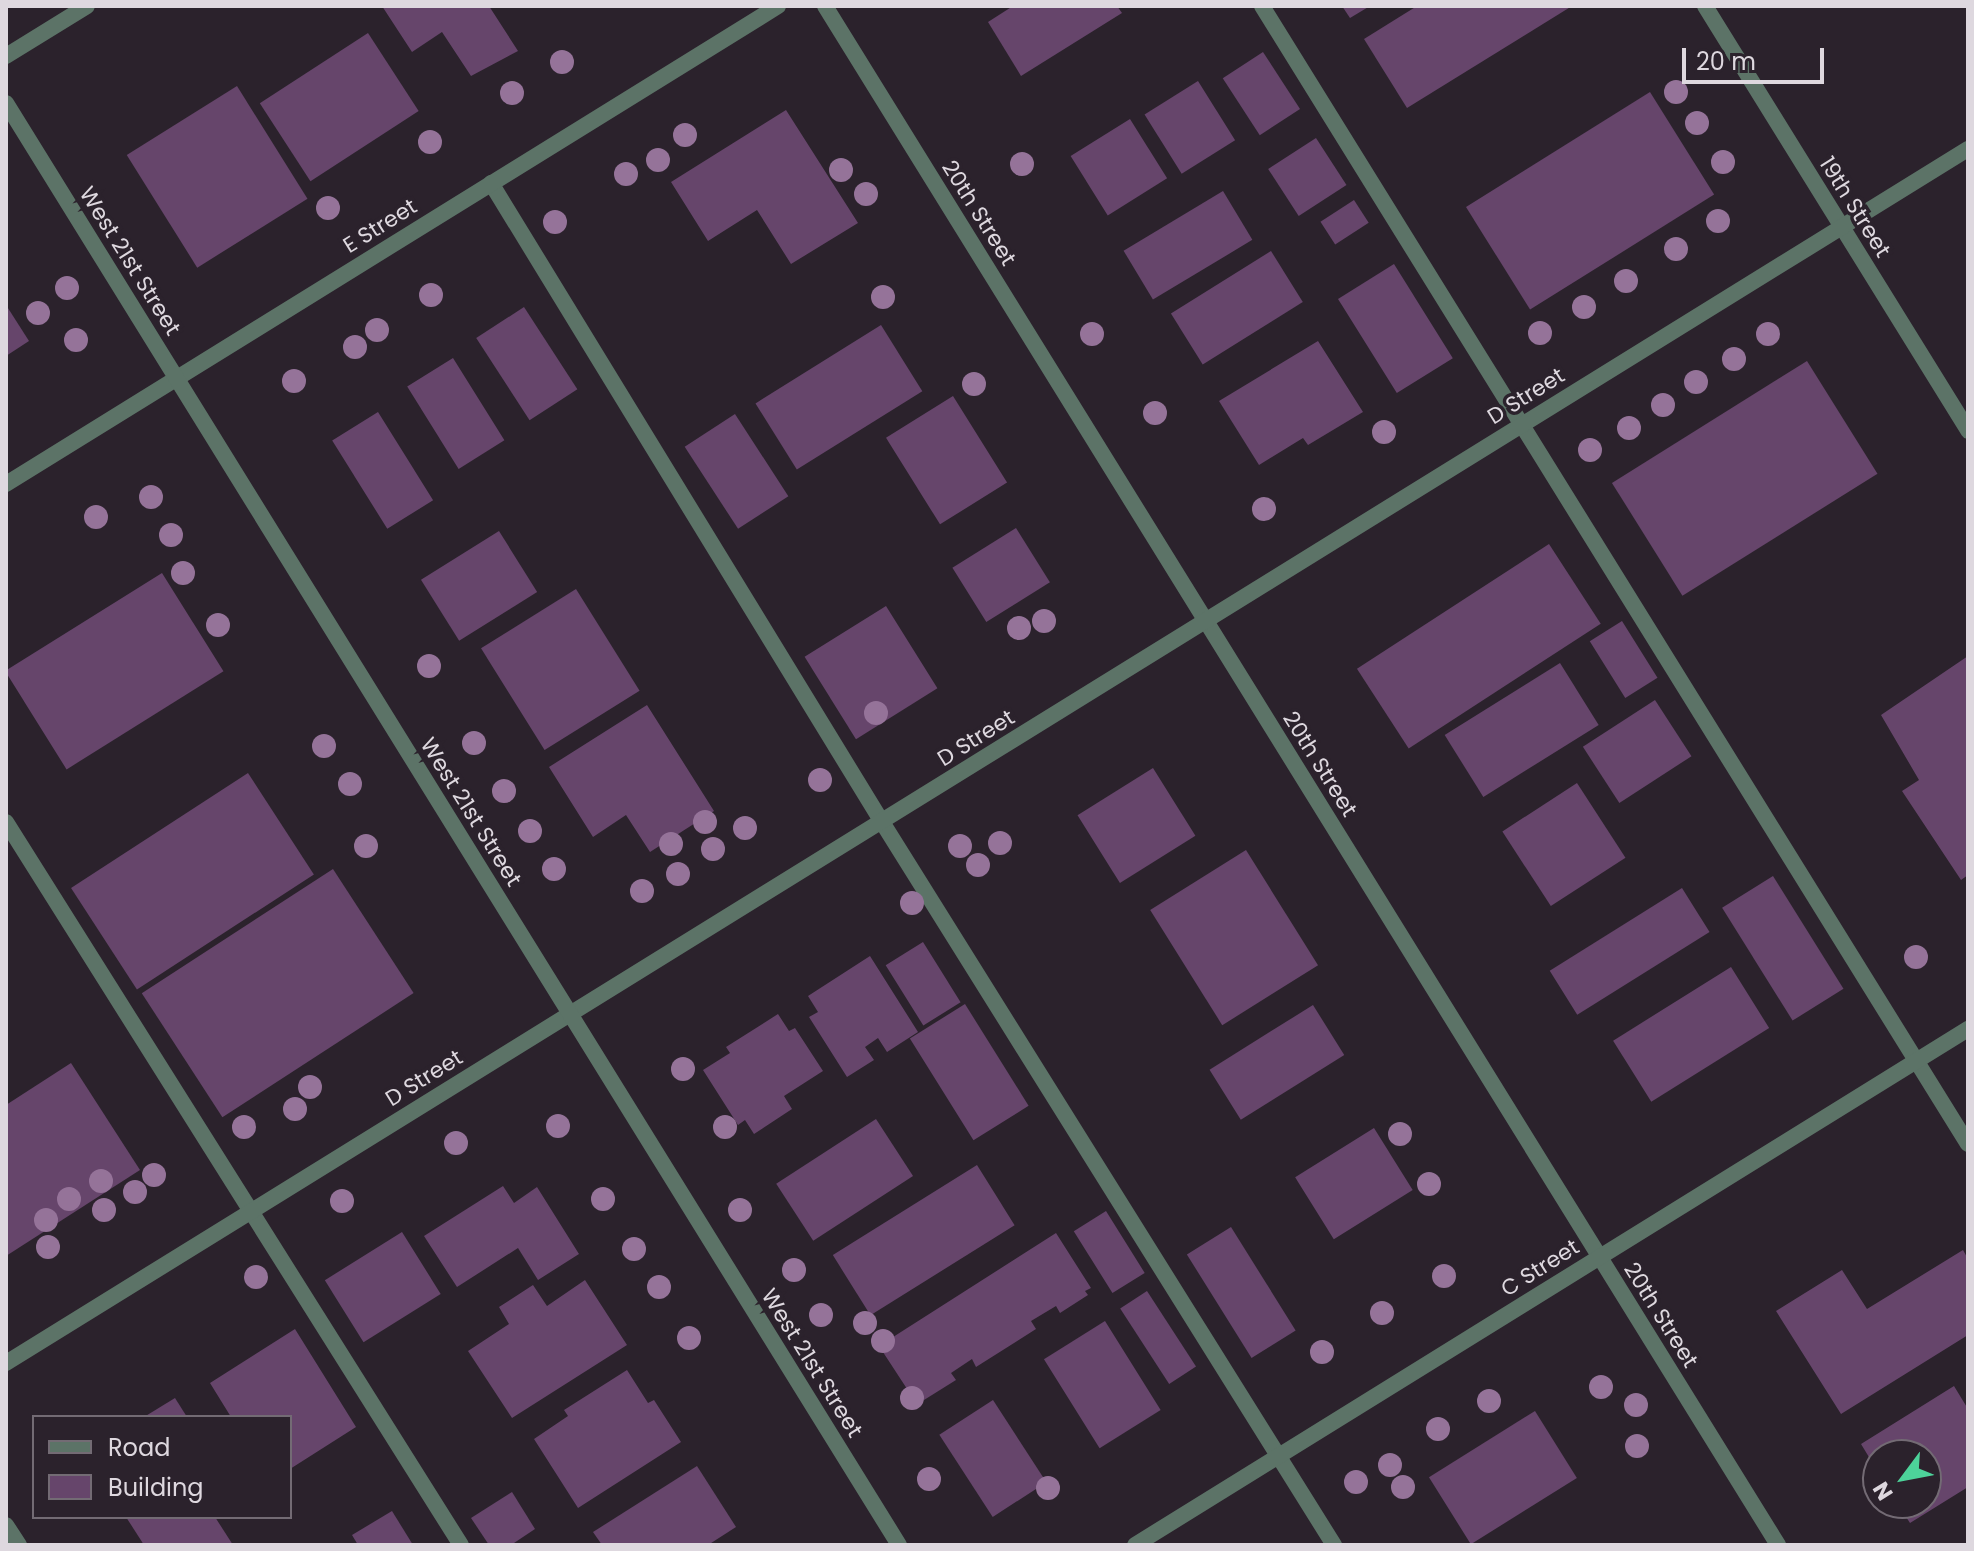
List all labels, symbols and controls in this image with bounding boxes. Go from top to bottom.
scale bar [1686,32,1828,82]
text: 20 m [1696,45,1756,78]
street label: 19th Street [1814,152,1896,262]
street label: 20th Street [936,156,1022,270]
street label: West 21st Street [74,182,186,340]
street label: E Street [338,193,422,259]
street label: D Street [1483,362,1569,430]
street label: D Street [933,704,1019,772]
street label: 20th Street [1277,707,1363,821]
street label: West 21st Street [415,733,527,891]
street label: D Street [381,1044,467,1112]
street label: C Street [1496,1234,1584,1302]
street label: 20th Street [1618,1258,1704,1372]
street label: West 21st Street [756,1284,868,1442]
legend [32,1415,292,1519]
text: Road [108,1431,170,1464]
north arrow [1862,1439,1942,1519]
text: Building [108,1471,204,1504]
text: N [1865,1476,1900,1506]

